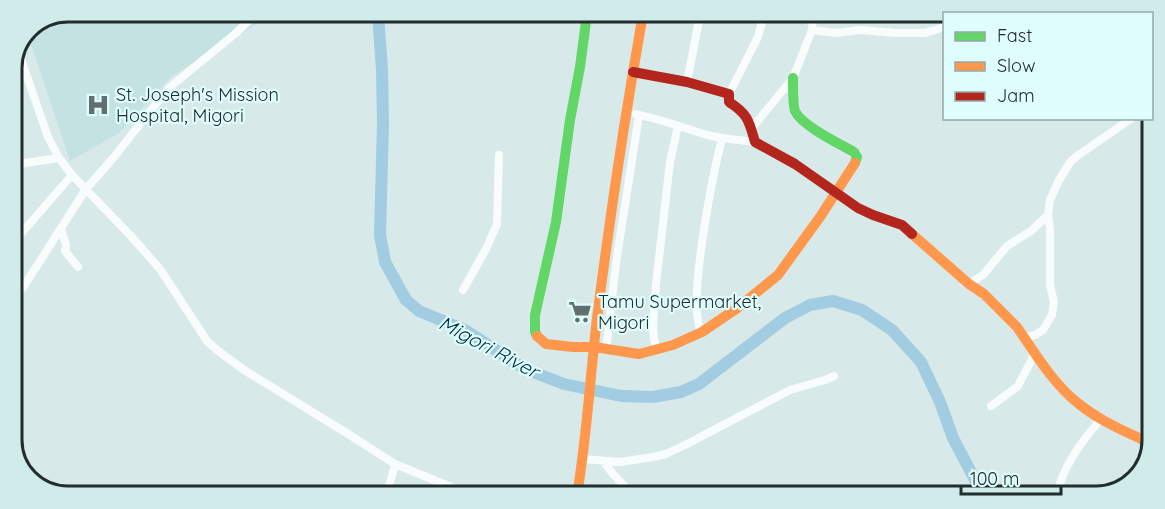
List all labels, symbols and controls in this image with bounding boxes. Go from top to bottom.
legend [943,12,1153,120]
text: Fast [997,24,1032,47]
text: Slow [997,54,1035,77]
place label: St. Joseph's Mission Hospital, Migori [116,83,279,127]
text: Jam [997,84,1035,107]
hospital icon: St. Joseph's Mission Hospital, Migori [85,92,111,118]
place label: Tamu Supermarket, Migori [598,290,761,334]
supermarket icon: Tamu Supermarket, Migori [567,299,593,325]
water label: Migori River [435,310,546,384]
scale bar [961,458,1062,496]
text: 100 m [970,467,1019,490]

